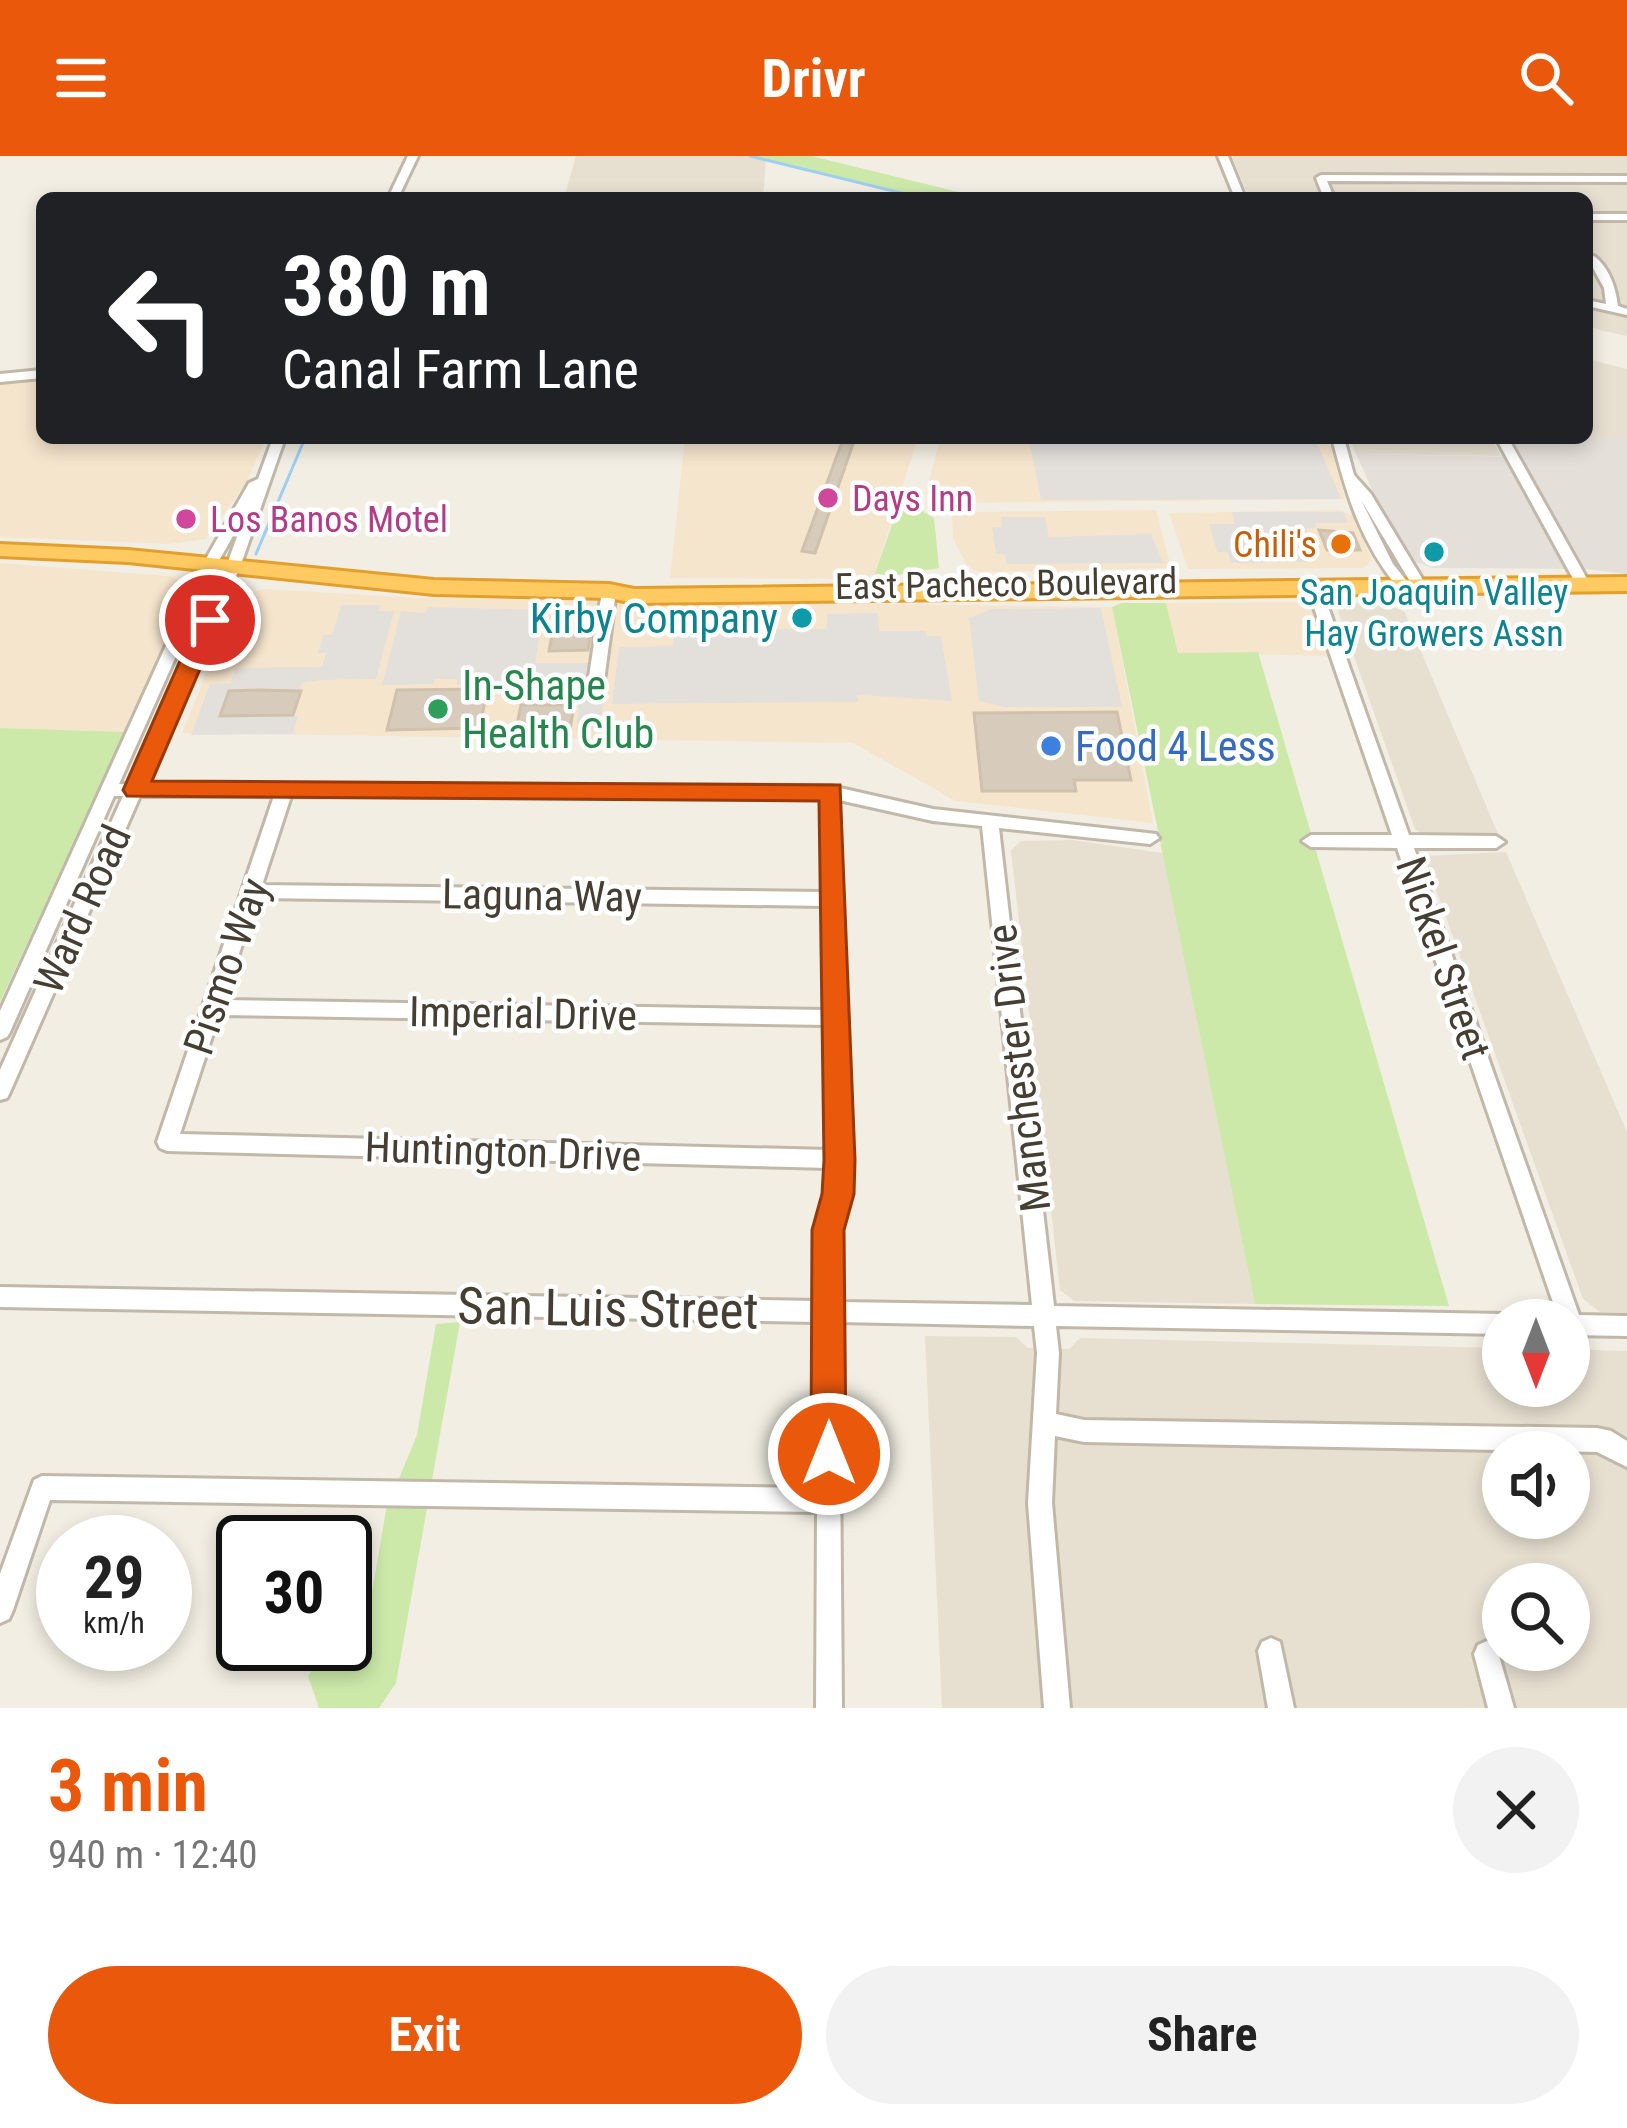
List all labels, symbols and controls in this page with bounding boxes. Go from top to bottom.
icon: menu [48,45,114,111]
icon: search [1513,45,1579,111]
text: Drivr [761,47,866,110]
text: 380 m [282,237,491,336]
icon: left [84,240,240,396]
text: Canal Farm Lane [282,338,639,401]
place label: Days Inn [852,478,973,520]
marker: Days Inn [815,485,841,511]
place label: Los Banos Motel [210,499,448,541]
marker: Los Banos Motel [173,506,199,532]
place label: Chili's [1233,524,1317,566]
marker: Chili's [1328,531,1354,557]
marker: San Joaquin Valley Hay Growers Assn [1421,539,1447,565]
street label: East Pacheco Boulevard [835,560,1177,608]
pin [159,569,261,671]
place label: San Joaquin Valley Hay Growers Assn [1300,572,1568,655]
icon: arrive [177,587,243,653]
place label: Kirby Company [530,594,778,643]
marker: Kirby Company [789,605,815,631]
place label: In-Shape Health Club [462,661,654,758]
marker: In-Shape Health Club [425,696,451,722]
place label: Food 4 Less [1075,722,1276,771]
marker: Food 4 Less [1038,733,1064,759]
street label: Ward Road [24,818,141,1001]
street label: Nickel Street [1386,850,1501,1066]
street label: Laguna Way [442,869,642,922]
street label: Pismo Way [174,872,279,1061]
street label: Manchester Drive [977,921,1060,1214]
street label: Imperial Drive [409,987,637,1040]
street label: Huntington Drive [364,1122,642,1181]
street label: San Luis Street [457,1276,759,1341]
north arrow [1482,1299,1590,1407]
map controls [1482,1299,1590,1671]
position arrow [766,1391,892,1517]
button: sound [1482,1431,1590,1539]
speed limit sign: 30 [216,1515,372,1671]
text: 29 [84,1542,144,1613]
button: search [1482,1563,1590,1671]
text: km/h [83,1605,145,1640]
text: 3 min [48,1744,208,1829]
button: close [1453,1747,1579,1873]
text: 940 m · 12:40 [48,1832,258,1878]
button: Exit [48,1966,802,2104]
button: Share [826,1966,1579,2104]

